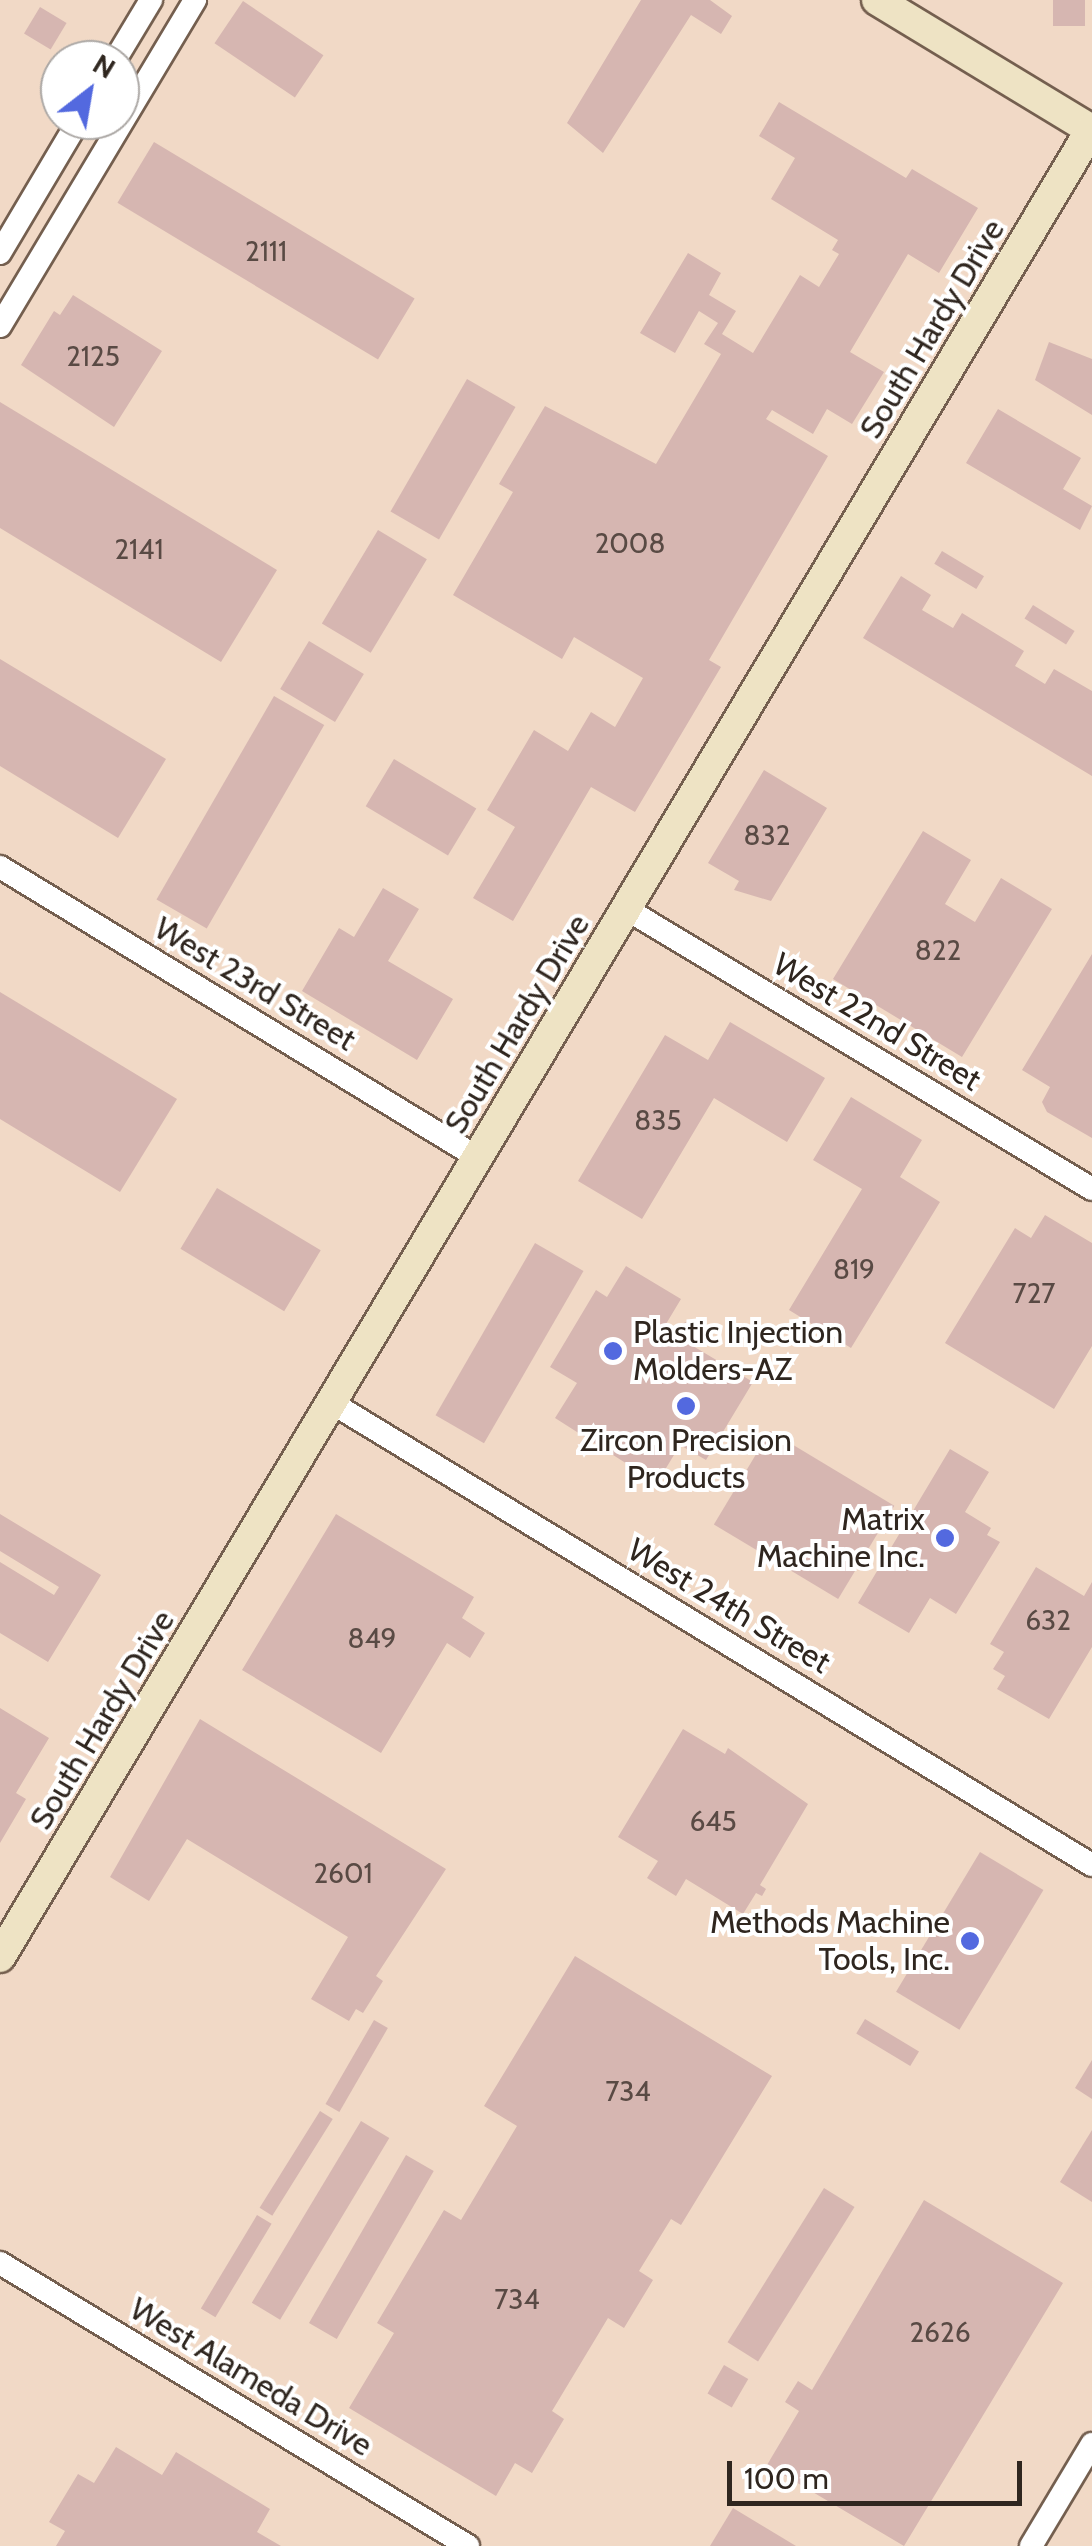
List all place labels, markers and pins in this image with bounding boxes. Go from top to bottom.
place label: Plastic Injection Molders-AZ [633,1314,843,1389]
marker: Plastic Injection Molders-AZ [602,1340,624,1362]
marker: Zircon Precision Products [675,1395,697,1417]
place label: Zircon Precision Products [580,1422,792,1497]
place label: Matrix Machine Inc. [757,1501,925,1576]
marker: Matrix Machine Inc. [934,1527,956,1549]
place label: Methods Machine Tools, Inc. [710,1904,950,1979]
marker: Methods Machine Tools, Inc. [959,1930,981,1952]

